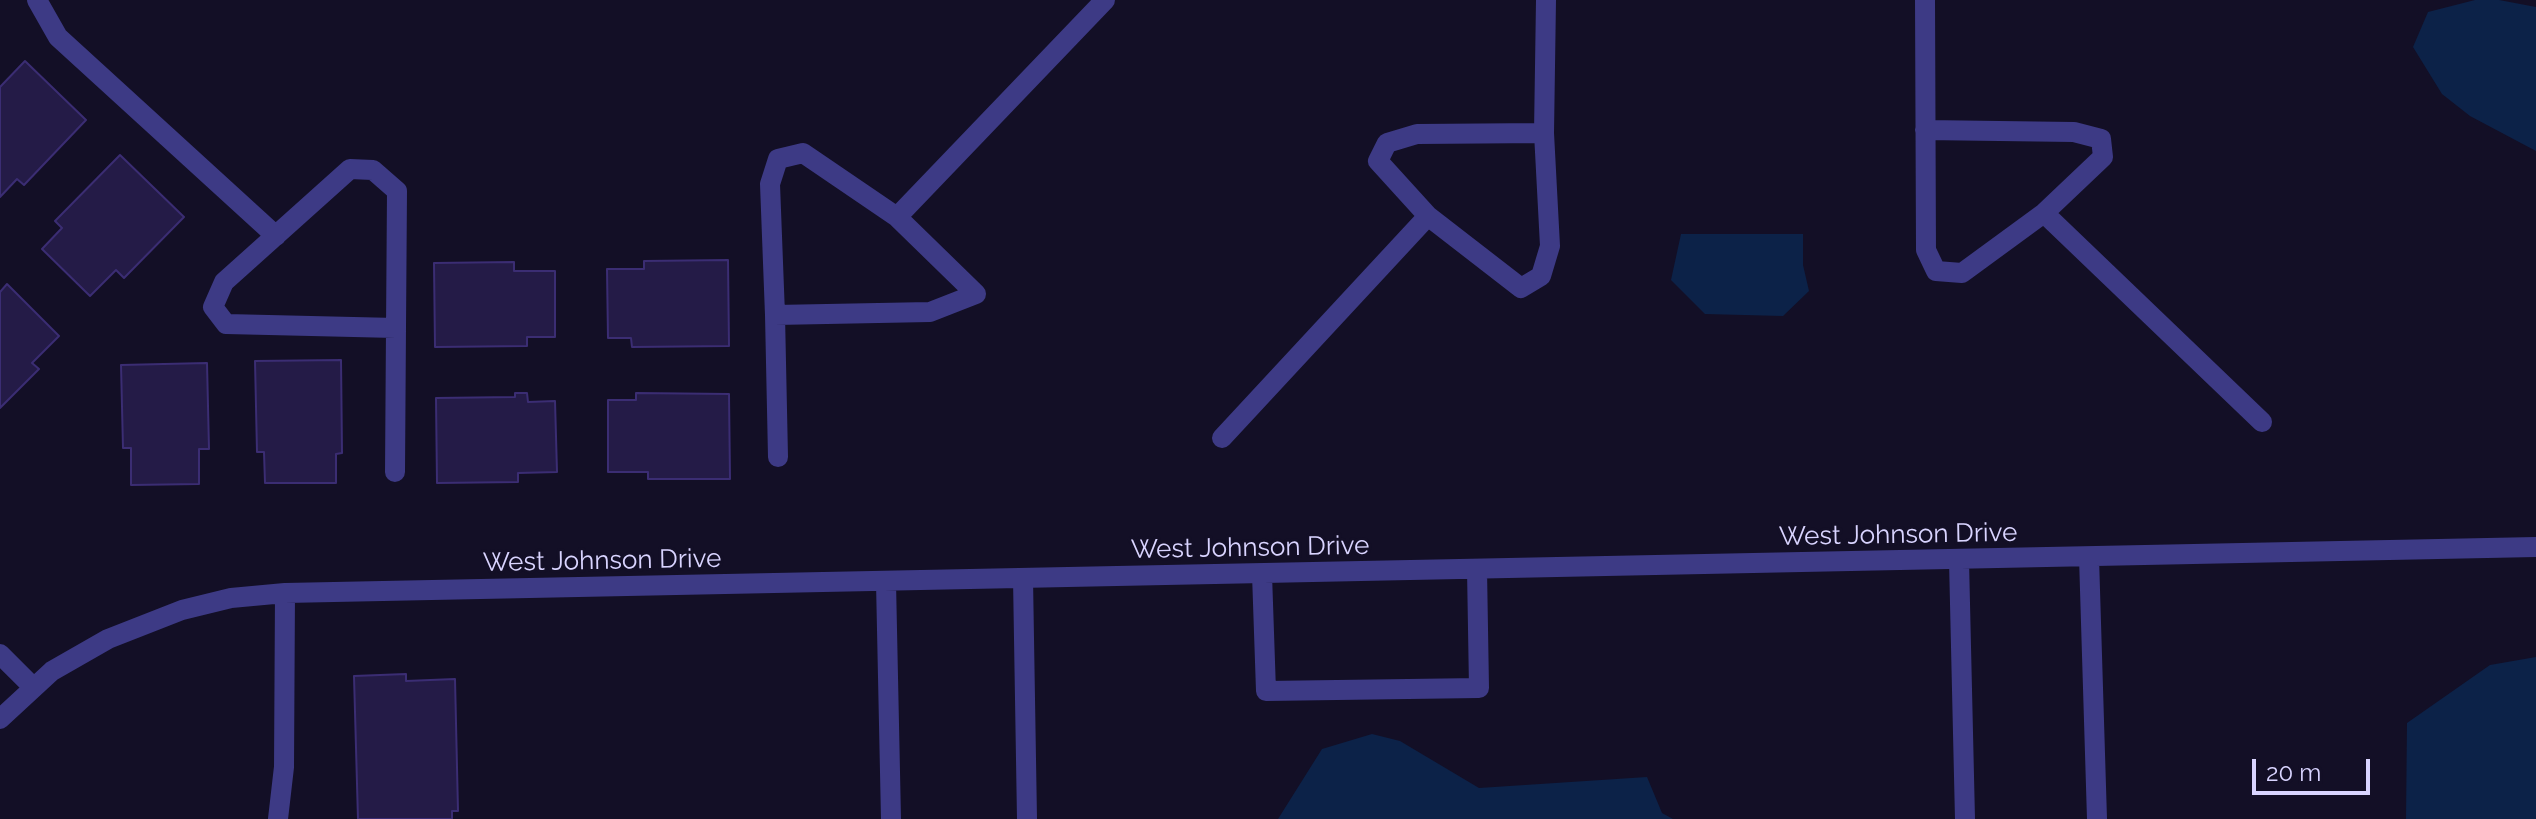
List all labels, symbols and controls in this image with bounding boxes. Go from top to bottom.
street label: West Johnson Drive [1778,517,2018,553]
street label: West Johnson Drive [1130,530,1370,566]
street label: West Johnson Drive [482,543,722,579]
scale bar [2256,743,2374,793]
text: 20 m [2266,758,2321,787]

